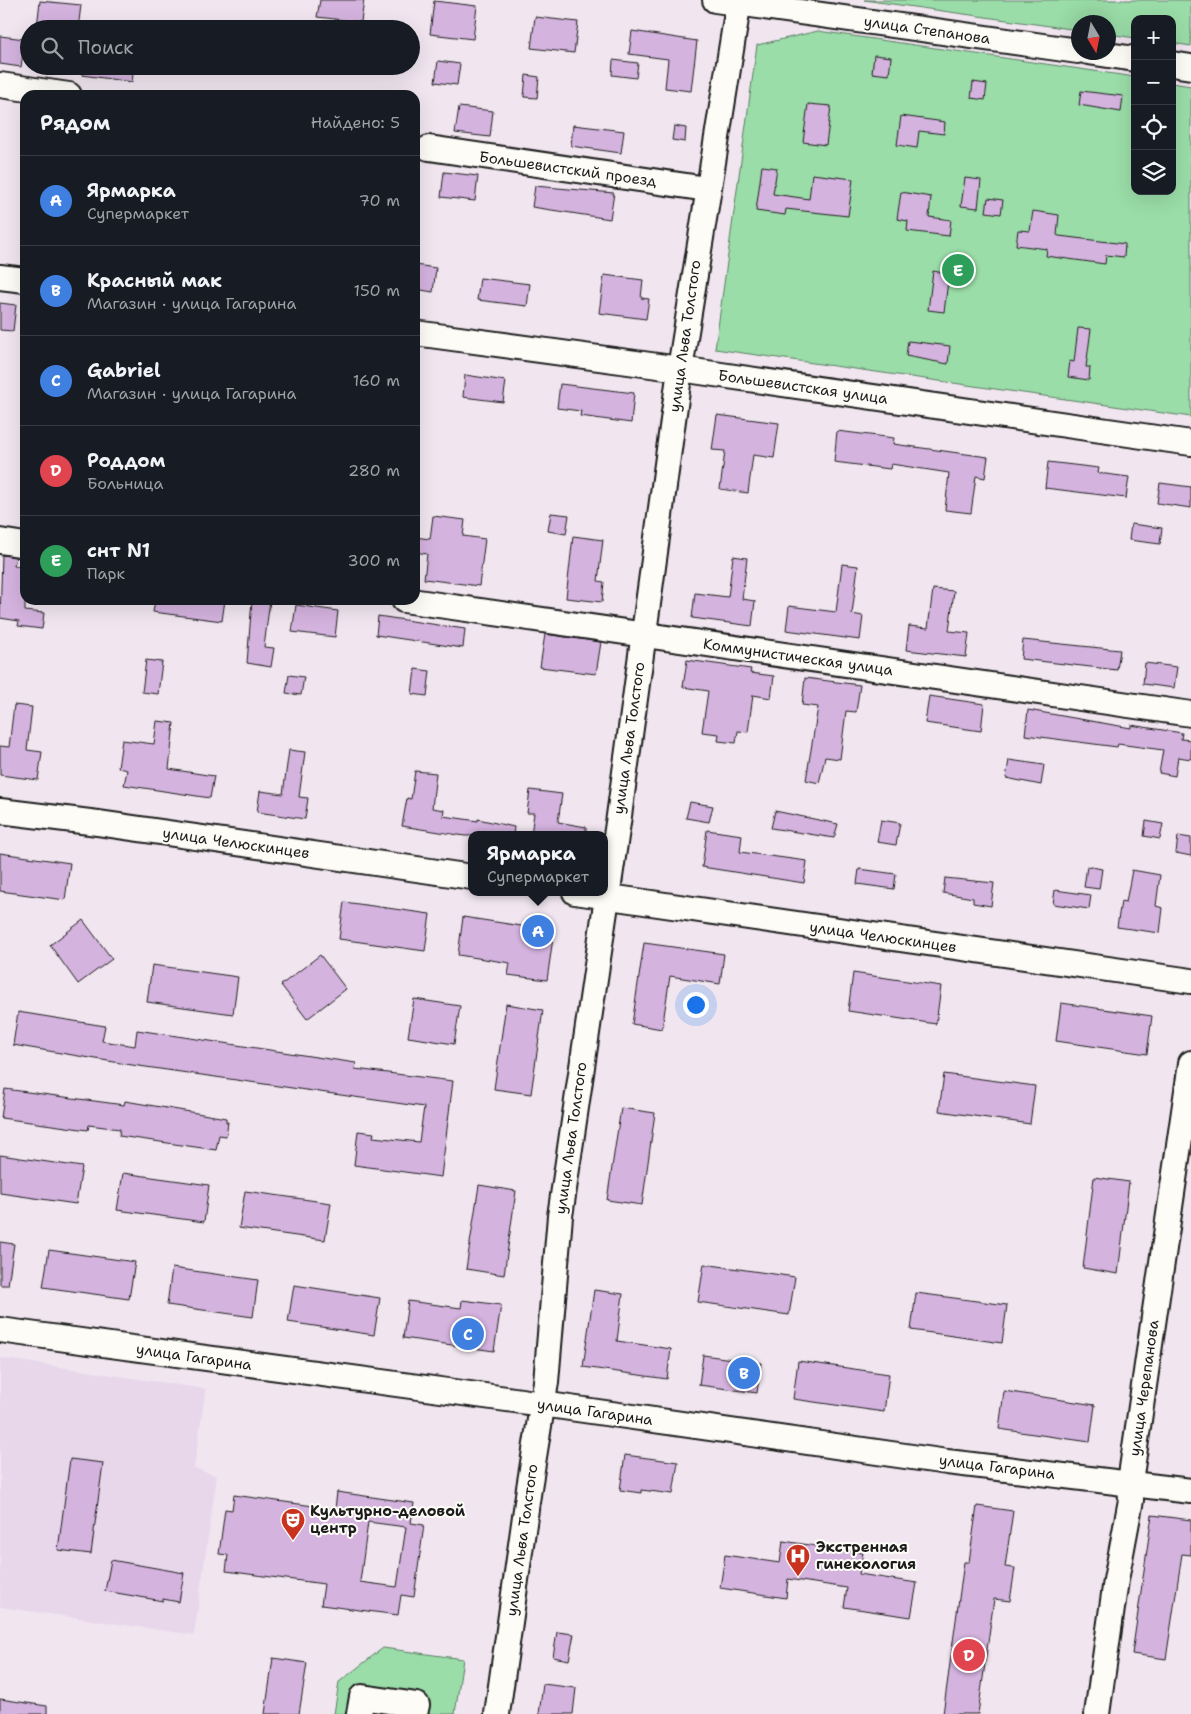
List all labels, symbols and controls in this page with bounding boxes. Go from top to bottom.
street label: улица Степанова [863,11,992,49]
north arrow [1071,15,1116,60]
map controls [1131,15,1176,195]
button: + [1131,15,1176,60]
search box [20,20,420,75]
icon: search [38,34,66,62]
text: Поиск [78,35,133,60]
button: − [1131,60,1176,105]
button: locate [1131,105,1176,150]
text: Рядом [40,109,110,137]
text: Найдено: 5 [311,112,400,133]
street label: Большевистский проезд [478,147,659,191]
button: layers [1131,150,1176,195]
text: Ярмарка [87,178,176,203]
text: A [50,190,62,211]
text: 70 m [359,190,400,211]
text: Супермаркет [87,203,189,224]
pin: E [942,251,974,289]
street label: улица Льва Толстого [664,259,706,413]
text: Красный мак [87,268,222,293]
text: B [51,280,61,301]
text: 150 m [353,280,400,301]
text: Магазин · улица Гагарина [87,293,296,314]
text: Gabriel [87,358,161,383]
street label: Большевистская улица [717,365,890,409]
text: C [51,370,61,391]
text: 160 m [353,370,400,391]
text: Магазин · улица Гагарина [87,383,296,404]
text: Роддом [87,448,165,473]
text: D [50,460,62,481]
text: 280 m [348,460,400,481]
text: Больница [87,473,163,494]
text: снт N1 [87,538,150,563]
text: E [51,550,61,571]
text: 300 m [348,550,400,571]
text: Парк [87,563,125,584]
street label: Коммунистическая улица [702,634,895,680]
street label: улица Льва Толстого [608,661,650,815]
street label: улица Челюскинцев [161,823,311,863]
popup [468,831,608,896]
text: Ярмарка [487,841,576,866]
text: Супермаркет [487,866,589,887]
pin: A [522,912,554,950]
street label: улица Челюскинцев [808,917,958,957]
your location [683,992,709,1018]
street label: улица Льва Толстого [550,1061,592,1215]
pin: C [452,1315,484,1353]
street label: улица Черепанова [1125,1318,1164,1458]
street label: улица Гагарина [135,1339,254,1375]
pin: B [728,1354,760,1392]
street label: улица Гагарина [536,1394,655,1430]
street label: улица Гагарина [938,1450,1057,1484]
street label: улица Льва Толстого [501,1463,543,1617]
place label: Культурно-деловой центр [310,1501,466,1538]
theatre icon: Культурно-деловой центр [280,1507,306,1541]
place label: Экстренная гинекология [816,1537,916,1574]
hospital icon: Экстренная гинекология [785,1543,811,1577]
pin: D [953,1636,985,1674]

